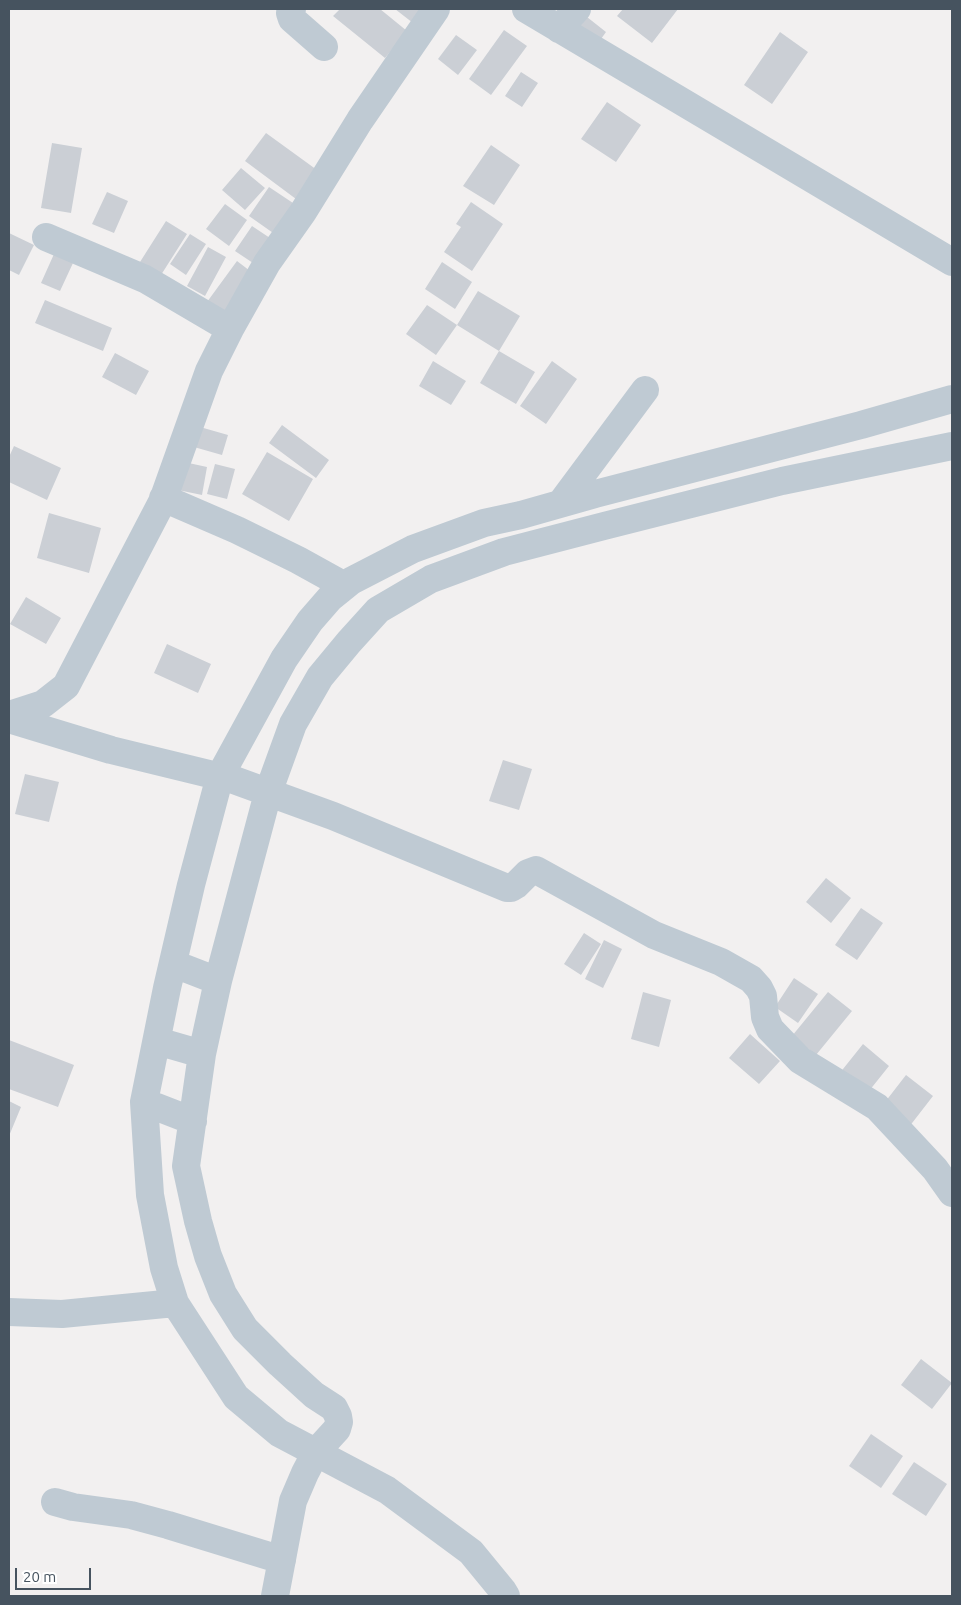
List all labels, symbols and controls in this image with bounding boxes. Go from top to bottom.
scale bar [18,1558,94,1590]
text: 20 m [23,1568,56,1585]

